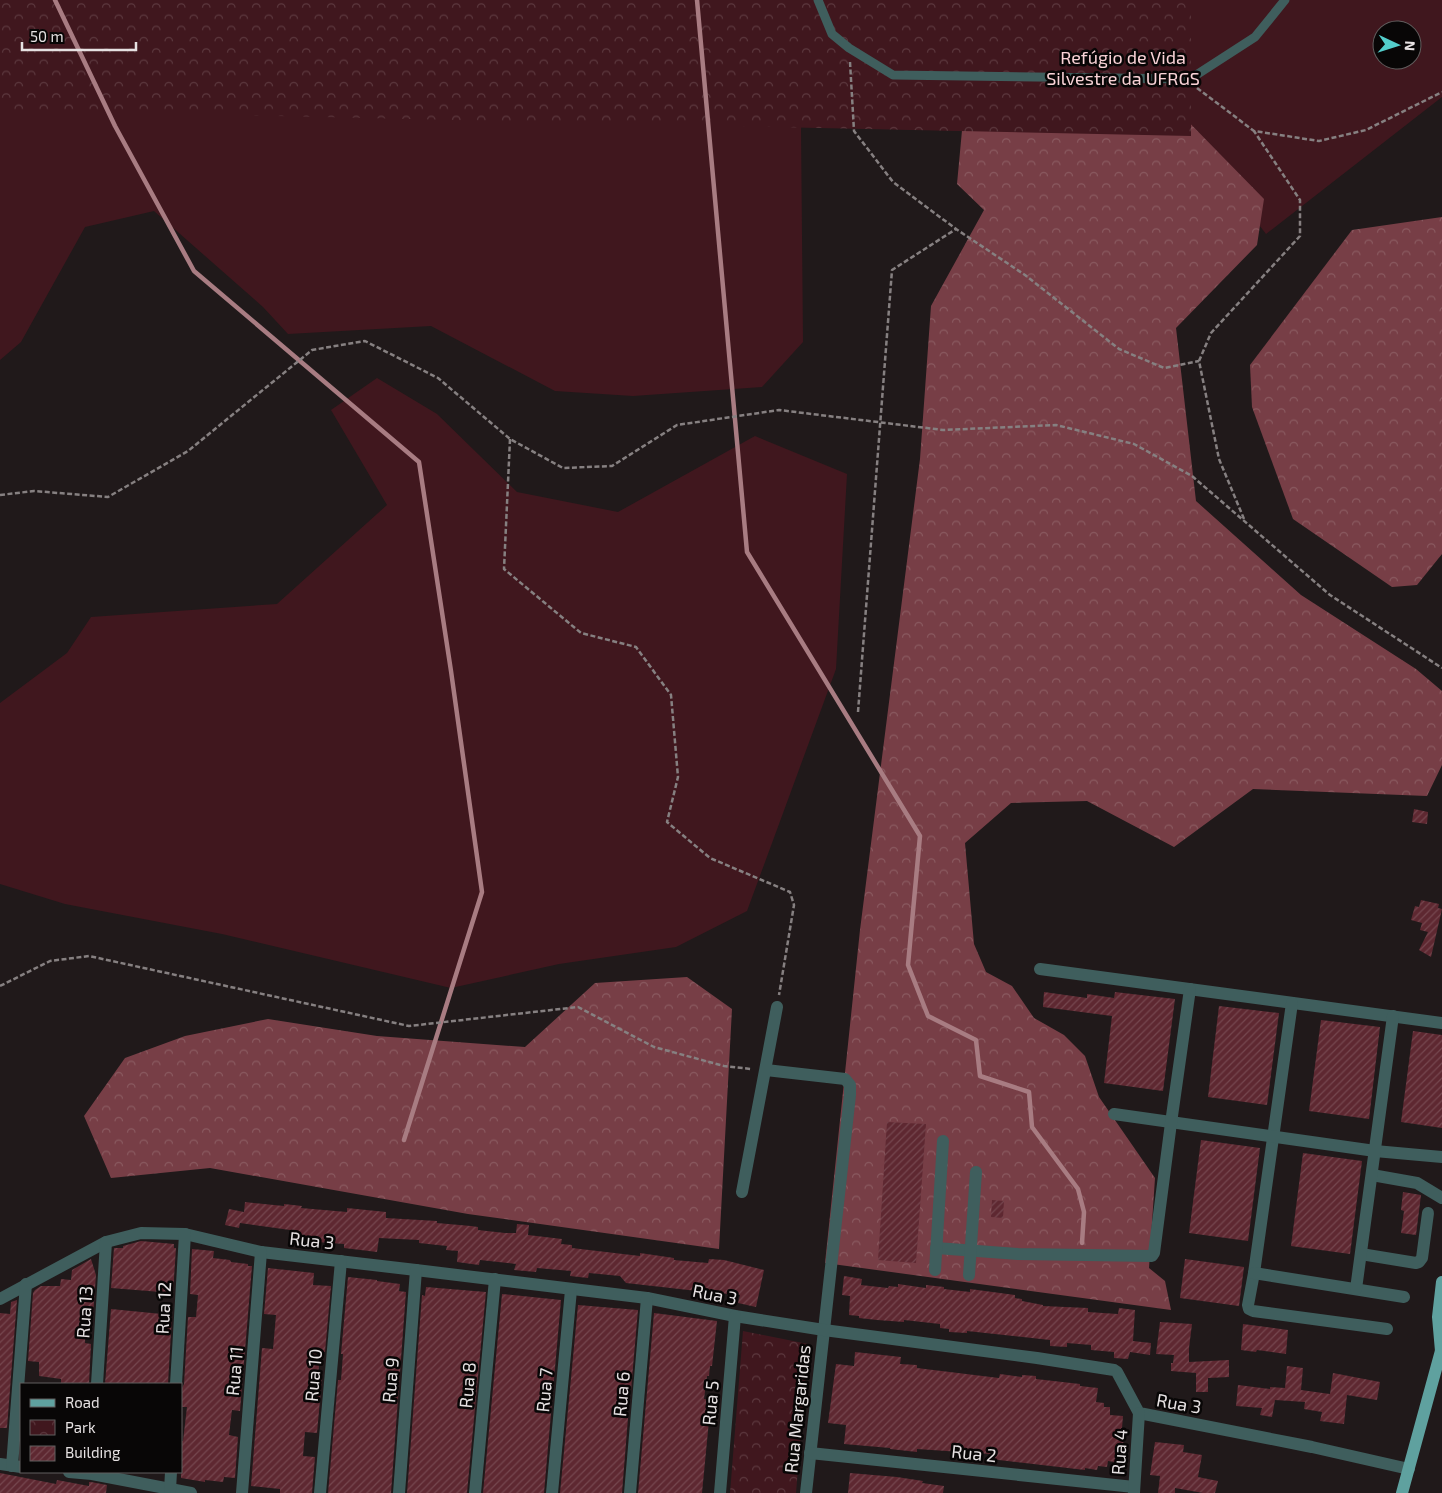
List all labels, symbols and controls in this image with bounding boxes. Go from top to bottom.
scale bar [22,20,136,52]
north arrow [1372,20,1422,70]
text: 50 m [30,27,64,45]
text: N [1402,40,1419,52]
park label: Refúgio de Vida Silvestre da UFRGS [1046,46,1200,89]
street label: Rua 3 [288,1227,336,1253]
street label: Rua 3 [691,1279,739,1309]
street label: Rua 12 [151,1281,175,1335]
street label: Rua 13 [71,1285,97,1339]
street label: Rua Margaridas [779,1344,815,1474]
street label: Rua 11 [221,1345,247,1397]
street label: Rua 10 [300,1347,326,1403]
street label: Rua 9 [377,1356,403,1404]
street label: Rua 8 [454,1361,480,1409]
street label: Rua 7 [531,1367,557,1413]
street label: Rua 6 [608,1370,634,1418]
street label: Rua 5 [697,1380,723,1426]
legend [20,1383,182,1473]
street label: Rua 3 [1155,1388,1203,1418]
text: Road [65,1393,100,1411]
text: Park [65,1418,96,1436]
street label: Rua 4 [1106,1428,1132,1476]
street label: Rua 2 [950,1440,998,1466]
text: Building [65,1443,121,1461]

